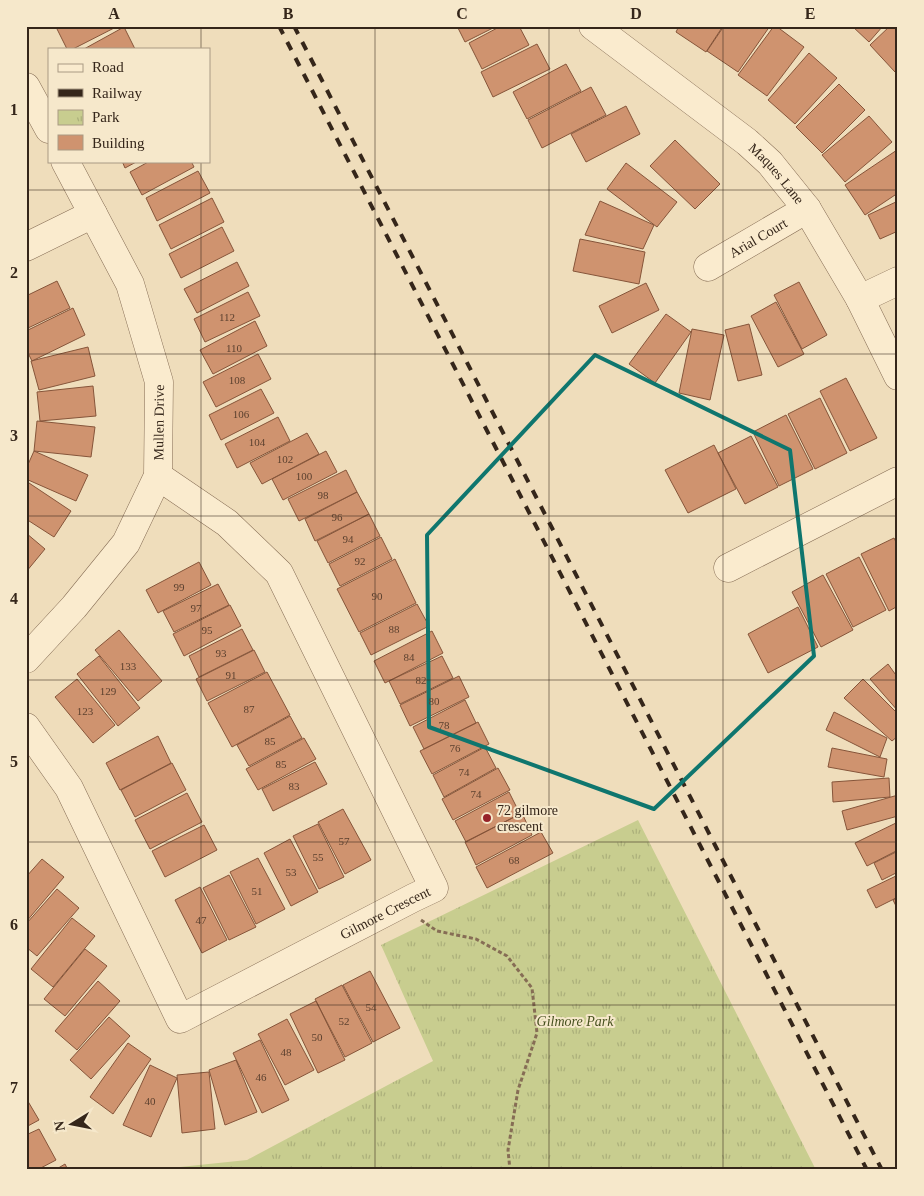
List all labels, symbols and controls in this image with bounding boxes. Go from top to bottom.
text: A [108,5,120,22]
text: B [283,5,294,22]
text: C [456,5,468,22]
text: D [630,5,642,22]
text: E [805,5,815,22]
legend [48,48,210,162]
text: Road [92,59,124,75]
text: Railway [92,85,142,101]
text: 1 [10,101,18,118]
text: Park [92,109,120,125]
text: Building [92,135,145,151]
street label: Maques Lane [746,140,807,207]
street label: Arial Court [727,215,790,260]
text: 2 [10,264,18,281]
house number: 112 [219,311,235,323]
house number: 110 [226,342,243,354]
house number: 108 [229,374,246,386]
street label: Mullen Drive [151,384,166,460]
house number: 106 [233,408,250,420]
text: 3 [10,427,18,444]
house number: 104 [249,436,266,448]
house number: 102 [277,453,293,465]
house number: 100 [296,470,313,482]
house number: 98 [318,489,329,501]
house number: 96 [332,511,343,523]
house number: 94 [343,533,354,545]
house number: 92 [355,555,366,567]
house number: 99 [174,581,185,593]
text: 4 [10,590,18,607]
house number: 90 [372,590,383,602]
house number: 97 [191,602,202,614]
house number: 88 [389,623,400,635]
house number: 95 [202,624,213,636]
house number: 93 [216,647,227,659]
house number: 84 [404,651,415,663]
house number: 133 [120,660,137,672]
house number: 91 [226,669,237,681]
house number: 82 [416,674,427,686]
house number: 129 [100,685,117,697]
house number: 80 [429,695,440,707]
house number: 87 [244,703,255,715]
house number: 123 [77,705,94,717]
house number: 78 [439,719,450,731]
house number: 85 [265,735,276,747]
house number: 76 [450,742,461,754]
text: 5 [10,753,18,770]
house number: 85 [276,758,287,770]
house number: 74 [459,766,470,778]
house number: 83 [289,780,300,792]
house number: 74 [471,788,482,800]
place label: 72 gilmore crescent [497,803,558,834]
marker: 72 gilmore crescent [481,812,493,824]
house number: 57 [339,835,350,847]
house number: 55 [313,851,324,863]
house number: 68 [509,854,520,866]
house number: 53 [286,866,297,878]
street label: Gilmore Crescent [338,883,433,942]
house number: 51 [252,885,263,897]
house number: 47 [196,914,207,926]
text: 6 [10,916,18,933]
house number: 54 [366,1001,377,1013]
park label: Gilmore Park [537,1014,614,1029]
house number: 52 [339,1015,350,1027]
house number: 50 [312,1031,323,1043]
house number: 48 [281,1046,292,1058]
house number: 46 [256,1071,267,1083]
text: 7 [10,1079,18,1096]
house number: 40 [145,1095,156,1107]
north arrow [48,1098,98,1148]
text: N [51,1120,68,1132]

